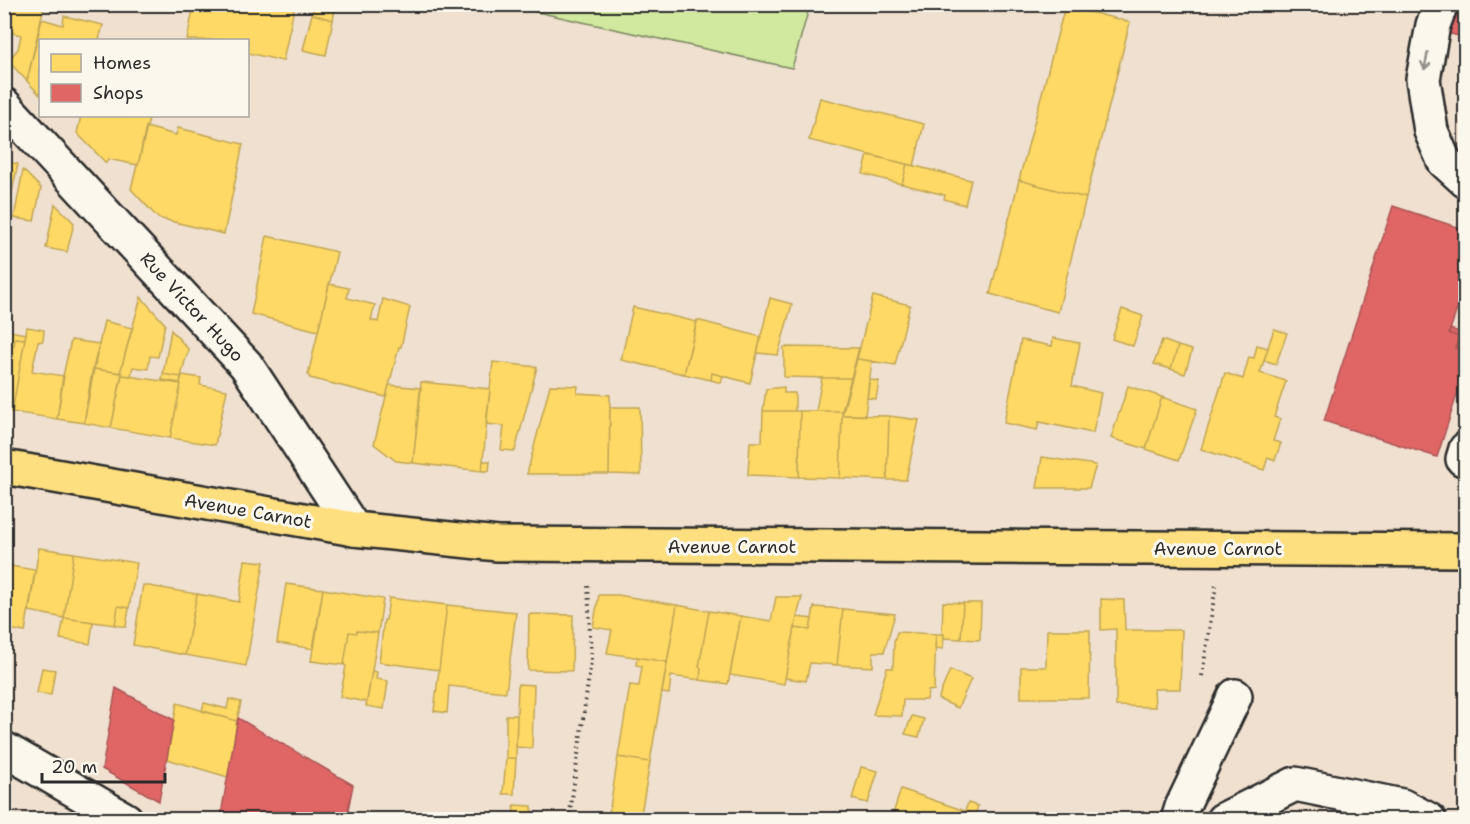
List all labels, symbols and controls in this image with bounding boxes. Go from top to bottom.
legend [39,39,249,117]
text: Homes [93,51,151,75]
one-way arrow [1420,51,1431,70]
text: Shops [93,81,144,105]
street label: Rue Victor Hugo [135,247,249,367]
street label: Avenue Carnot [182,488,314,534]
street label: Avenue Carnot [668,535,797,559]
street label: Avenue Carnot [1154,537,1283,561]
scale bar [42,746,165,784]
text: 20 m [51,755,97,779]

